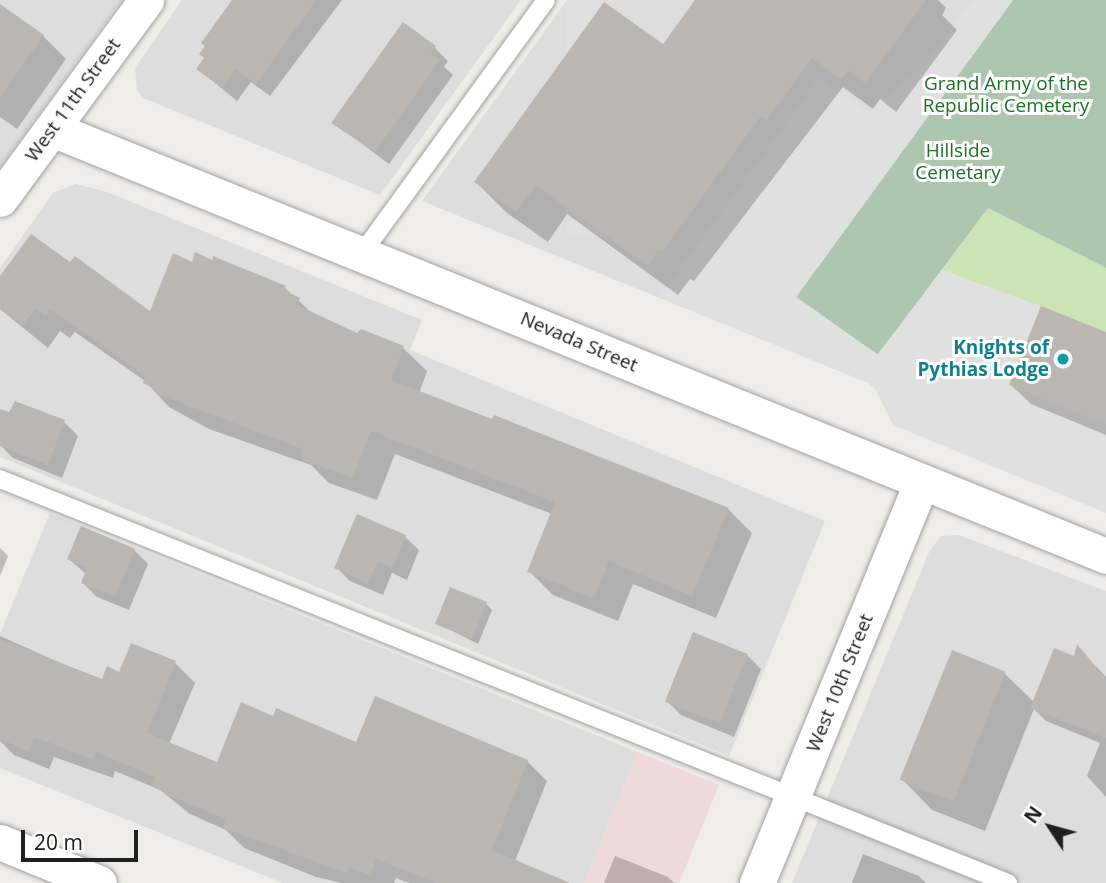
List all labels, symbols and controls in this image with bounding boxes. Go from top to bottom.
street label: West 11th Street [21,34,125,166]
park label: Grand Army of the Republic Cemetery [923,73,1089,117]
park label: Hillside Cemetary [915,140,1001,184]
street label: Nevada Street [517,307,641,377]
place label: Knights of Pythias Lodge [917,337,1049,381]
marker: Knights of Pythias Lodge [1055,351,1071,367]
street label: West 10th Street [802,611,878,755]
north arrow [1015,792,1085,862]
text: N [1018,801,1048,829]
scale bar [24,816,142,860]
text: 20 m [34,828,83,856]

